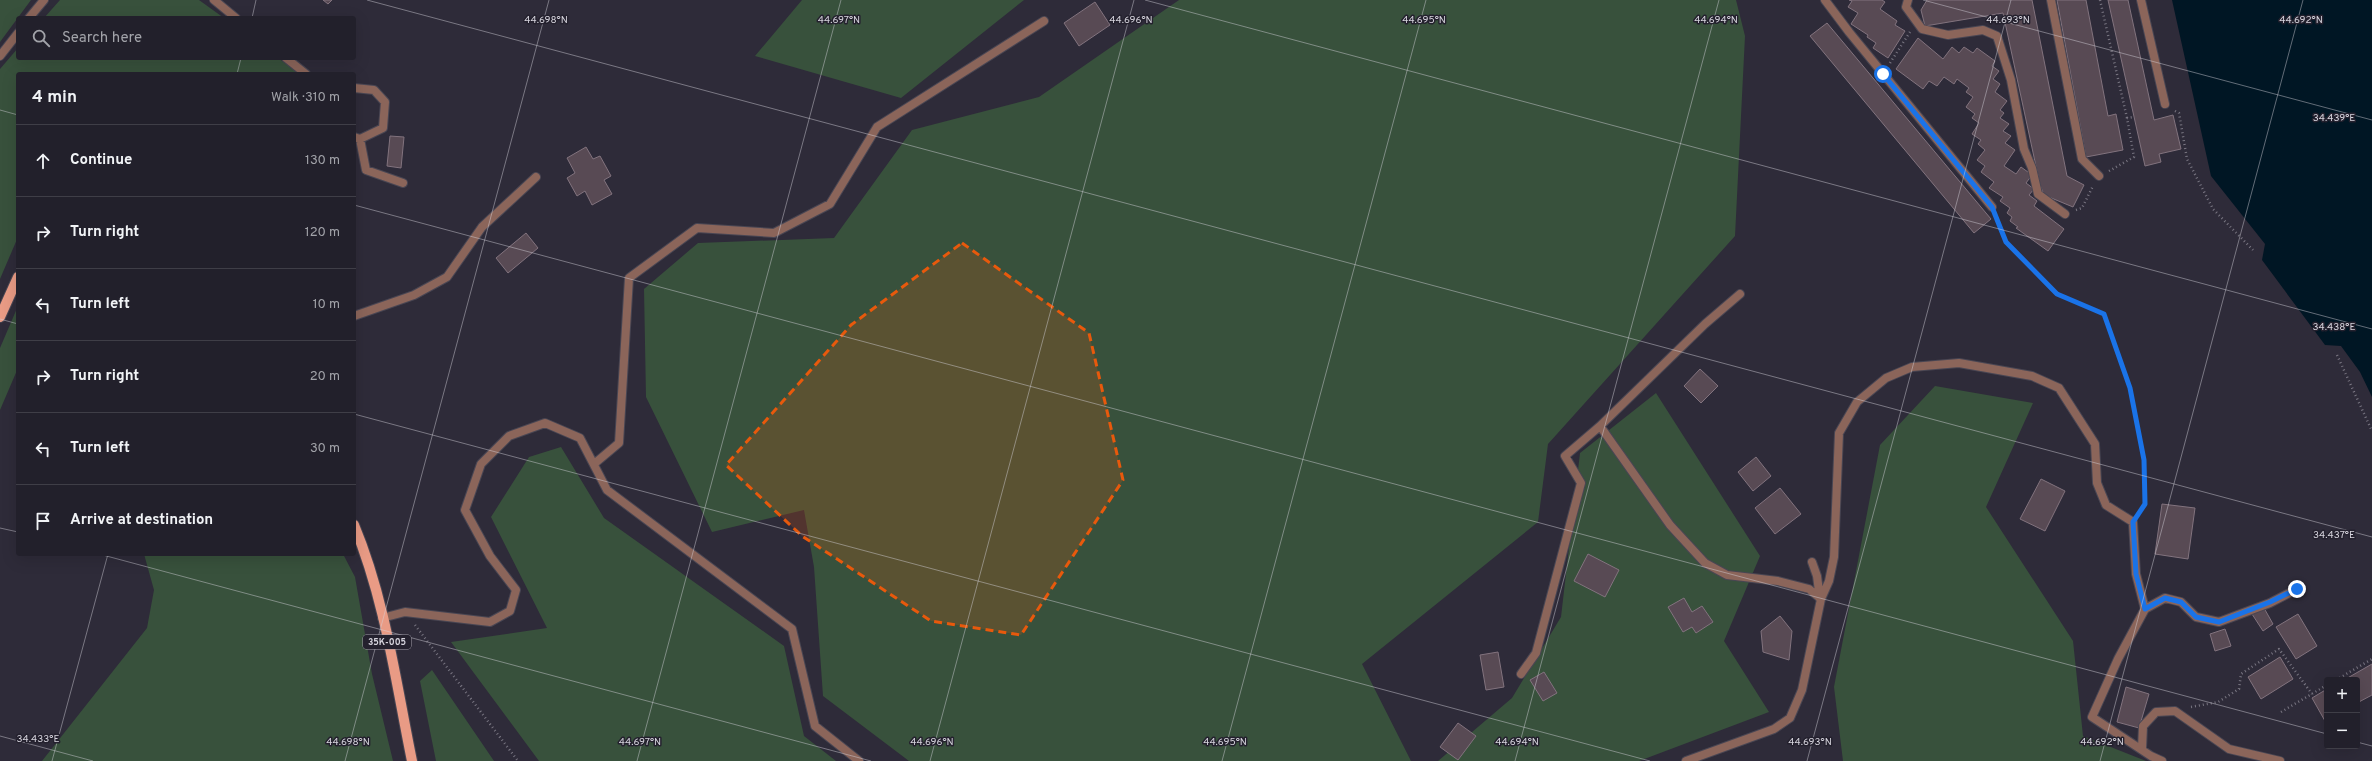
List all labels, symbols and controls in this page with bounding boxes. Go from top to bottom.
text: 44.698°N [524,14,568,27]
text: 44.697°N [818,14,860,27]
text: 44.696°N [1109,14,1153,27]
text: 44.695°N [1402,14,1446,27]
text: 44.694°N [1694,14,1738,27]
text: 44.693°N [1986,14,2030,27]
text: 44.692°N [2279,14,2323,27]
search box [16,16,356,60]
icon: search [30,27,52,49]
text: Search here [62,29,142,48]
route start [1874,65,1892,83]
text: 4 min [32,87,77,109]
text: Walk · 310 m [271,90,340,106]
text: 34.439°E [2313,112,2355,125]
icon: ahead [32,150,54,172]
text: Continue [70,151,132,170]
text: 130 m [305,153,340,169]
icon: right [32,222,54,244]
text: Turn right [70,223,139,242]
text: 120 m [305,225,340,241]
icon: left [32,294,54,316]
text: Turn left [70,295,130,314]
text: 10 m [313,297,340,313]
text: 34.438°E [2313,321,2355,334]
icon: right [32,366,54,388]
text: Turn right [70,367,139,386]
text: 20 m [310,369,340,385]
icon: left [32,438,54,460]
text: Turn left [70,439,130,458]
text: 30 m [310,441,340,457]
icon: arrive [32,510,54,532]
text: Arrive at destination [70,511,213,530]
text: 34.437°E [2313,529,2355,542]
route end [2288,580,2306,598]
road number: 35К-005 [363,635,411,649]
map controls [2324,677,2360,749]
button: + [2324,677,2360,713]
button: − [2324,713,2360,749]
text: 34.433°E [17,733,59,746]
text: 44.698°N [326,736,370,749]
text: 44.697°N [619,736,661,749]
text: 44.696°N [910,736,954,749]
text: 44.695°N [1203,736,1247,749]
text: 44.694°N [1495,736,1539,749]
text: 44.693°N [1788,736,1832,749]
text: 44.692°N [2080,736,2124,749]

